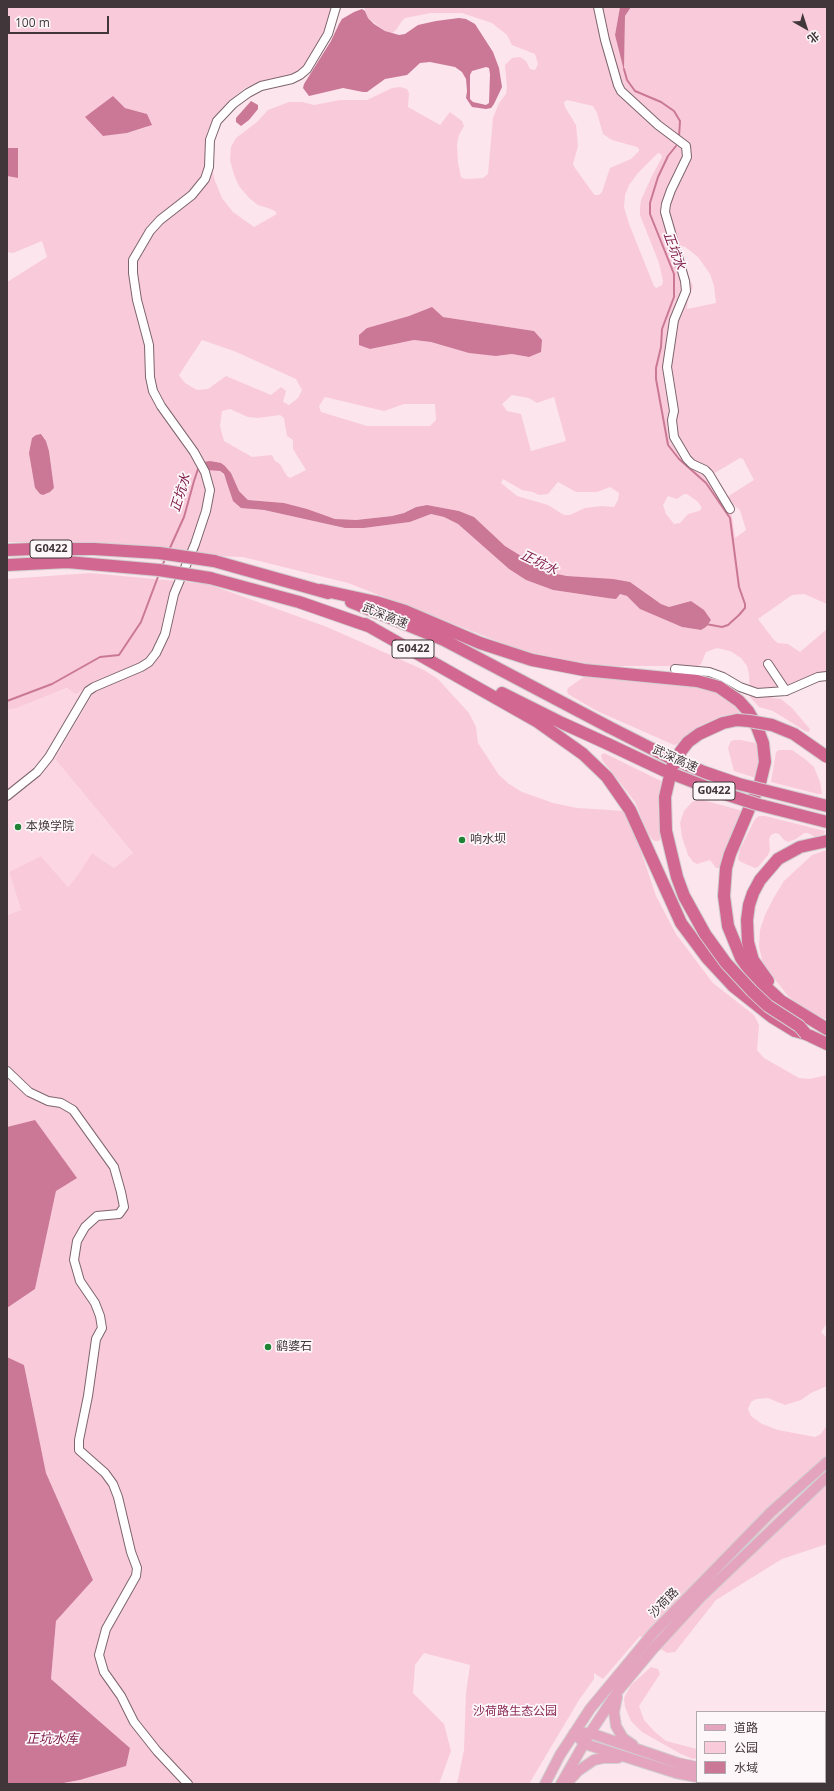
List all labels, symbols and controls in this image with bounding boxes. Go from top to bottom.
scale bar [10,8,111,34]
north arrow [786,8,826,48]
text: 100 m [15,14,50,31]
text: 北 [805,28,823,47]
water label: 正坑水 [660,230,688,272]
water label: 正坑水 [168,472,194,514]
road number: G0422 [30,540,72,558]
water label: 正坑水 [518,547,560,579]
street label: 武深高速 [360,600,410,632]
road number: G0422 [392,640,434,658]
street label: 武深高速 [650,743,700,775]
road number: G0422 [693,782,735,800]
place label: 本焕学院 [26,820,74,834]
marker: 本焕学院 [13,822,23,832]
place label: 响水坝 [470,833,506,847]
marker: 响水坝 [457,835,467,845]
place label: 鹞婆石 [276,1340,312,1354]
marker: 鹞婆石 [263,1342,273,1352]
street label: 沙荷路 [646,1585,682,1621]
park label: 沙荷路生态公园 [473,1705,557,1719]
legend [696,1711,826,1783]
text: 道路 [734,1719,758,1736]
water label: 正坑水库 [26,1731,78,1747]
text: 公园 [734,1739,758,1756]
text: 水域 [734,1759,758,1776]

